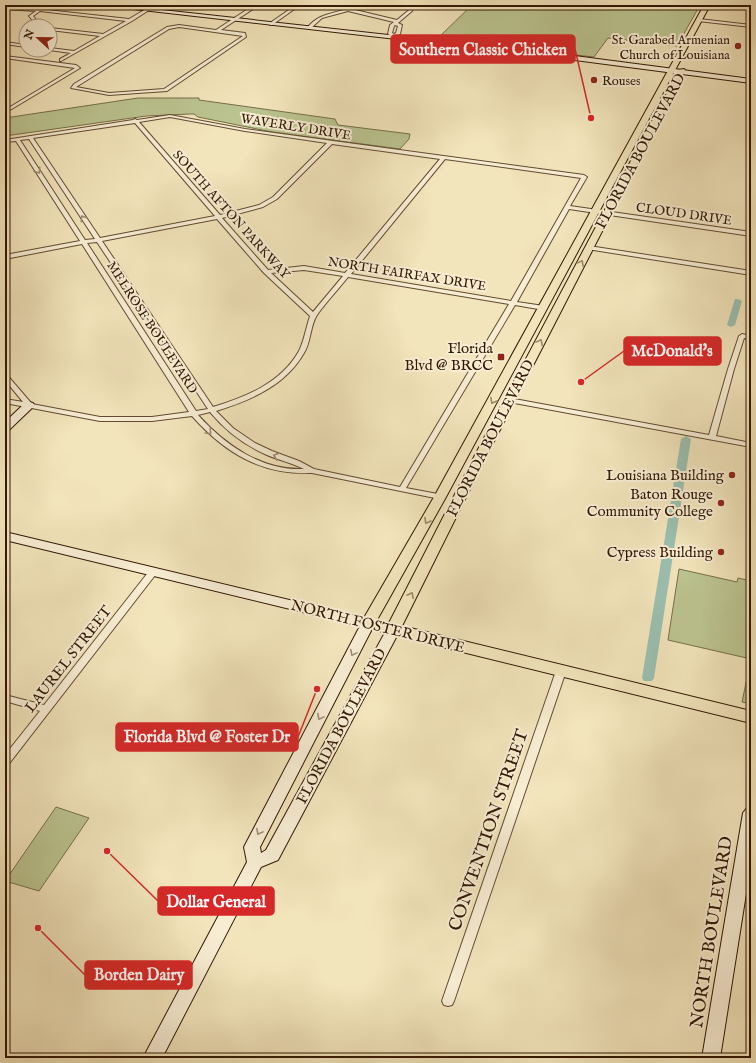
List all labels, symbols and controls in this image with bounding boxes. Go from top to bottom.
north arrow [18,18,58,58]
text: N [21,27,38,43]
place label: St. Garabed Armenian Church of Louisiana [612,32,730,64]
callout: Southern Classic Chicken [391,35,575,63]
text: Southern Classic Chicken [399,41,568,61]
marker: St. Garabed Armenian Church of Louisiana [733,41,743,51]
street label: FLORIDA BOULEVARD [591,70,690,232]
place label: Rouses [602,73,641,90]
marker: Rouses [589,75,599,85]
street label: WAVERLY DRIVE [240,110,352,145]
street label: SOUTH AFTON PARKWAY [168,147,294,284]
one-way arrow [33,167,41,174]
street label: CLOUD DRIVE [635,199,733,230]
one-way arrow [81,215,88,222]
street label: NORTH FAIRFAX DRIVE [326,254,487,295]
street label: MELROSE BOULEVARD [102,258,201,397]
one-way arrow [576,260,583,267]
callout: McDonald's [624,337,721,365]
place label: Florida Blvd @ BRCC [405,339,494,375]
one-way arrow [535,339,542,346]
text: McDonald's [631,342,713,362]
marker: Florida Blvd @ BRCC [496,352,506,362]
street label: FLORIDA BOULEVARD [443,356,538,520]
one-way arrow [490,397,497,404]
one-way arrow [205,427,212,435]
one-way arrow [273,452,280,460]
place label: Louisiana Building [606,466,725,485]
marker: Louisiana Building [727,470,737,480]
place label: Baton Rouge Community College [587,485,713,521]
marker: Baton Rouge Community College [716,498,726,508]
one-way arrow [424,517,431,524]
place label: Cypress Building [607,543,714,562]
marker: Cypress Building [716,547,726,557]
one-way arrow [406,592,414,599]
street label: NORTH FOSTER DRIVE [289,596,467,657]
street label: LAUREL STREET [21,602,116,716]
street label: FLORIDA BOULEVARD [292,645,391,807]
one-way arrow [350,649,358,656]
one-way arrow [317,713,324,720]
callout: Florida Blvd @ Foster Dr [116,723,298,751]
street label: CONVENTION STREET [444,727,535,934]
text: Florida Blvd @ Foster Dr [124,728,290,748]
one-way arrow [257,828,264,835]
street label: NORTH BOULEVARD [686,835,739,1030]
callout: Dollar General [158,887,274,915]
text: Dollar General [166,893,266,913]
callout: Borden Dairy [85,961,192,989]
text: Borden Dairy [94,966,185,986]

